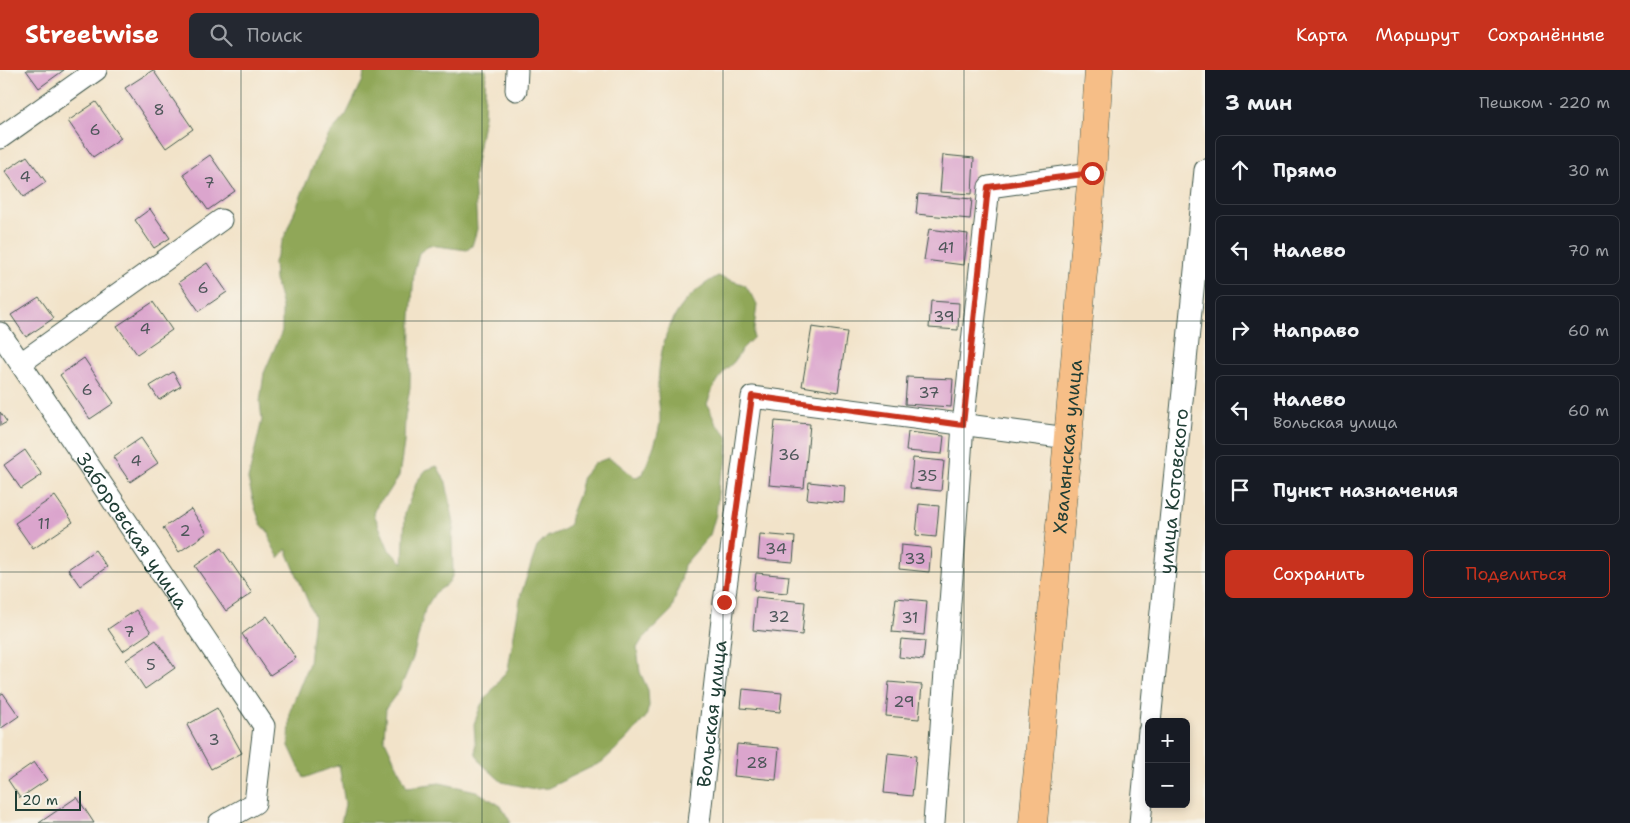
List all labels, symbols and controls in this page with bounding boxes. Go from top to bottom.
search box [189,13,539,58]
text: Streetwise [25,19,159,51]
icon: search [207,21,235,49]
text: Поиск [247,23,302,48]
text: Карта [1296,23,1347,47]
text: Маршрут [1375,23,1459,47]
text: Сохранённые [1487,23,1605,47]
text: 3 мин [1225,89,1292,117]
text: Пешком · 220 m [1479,92,1610,113]
house number: 8 [153,99,165,120]
house number: 6 [89,119,101,140]
icon: ahead [1226,156,1254,184]
text: Прямо [1273,158,1337,183]
text: 30 m [1568,160,1609,181]
route start [1081,162,1104,185]
house number: 4 [19,166,31,187]
house number: 7 [203,172,215,193]
icon: left [1226,236,1254,264]
house number: 41 [937,237,955,258]
text: Налево [1273,238,1346,263]
text: 70 m [1568,240,1609,261]
house number: 6 [197,277,209,298]
house number: 39 [933,306,955,327]
icon: right [1226,316,1254,344]
house number: 4 [139,318,151,339]
text: Направо [1273,318,1359,343]
text: 60 m [1568,320,1609,341]
street label: Хвалынская улица [1047,358,1088,535]
house number: 6 [81,379,93,400]
house number: 37 [918,382,940,403]
text: Налево [1273,387,1346,412]
icon: left [1226,396,1254,424]
text: 60 m [1568,400,1609,421]
street label: улица Котовского [1153,407,1194,575]
text: Вольская улица [1273,412,1397,433]
house number: 36 [778,444,800,465]
street label: Заборовская улица [71,448,194,614]
house number: 4 [130,450,142,471]
house number: 35 [917,465,937,486]
icon: arrive [1226,476,1254,504]
text: Пункт назначения [1273,478,1458,503]
house number: 11 [38,513,50,534]
house number: 2 [179,520,191,541]
house number: 34 [765,538,787,559]
house number: 33 [904,548,926,569]
button: Сохранить [1225,550,1413,598]
button: Поделиться [1423,550,1610,598]
route end [713,591,736,614]
house number: 32 [768,606,790,627]
house number: 31 [901,607,919,628]
house number: 7 [123,621,135,642]
street label: Вольская улица [691,639,733,789]
house number: 5 [146,654,156,675]
house number: 29 [893,691,915,712]
map controls [1145,718,1190,808]
button: + [1145,718,1190,763]
house number: 3 [208,729,220,750]
house number: 28 [746,752,768,773]
button: − [1145,763,1190,808]
scale bar [15,788,81,811]
text: 20 m [22,791,58,809]

